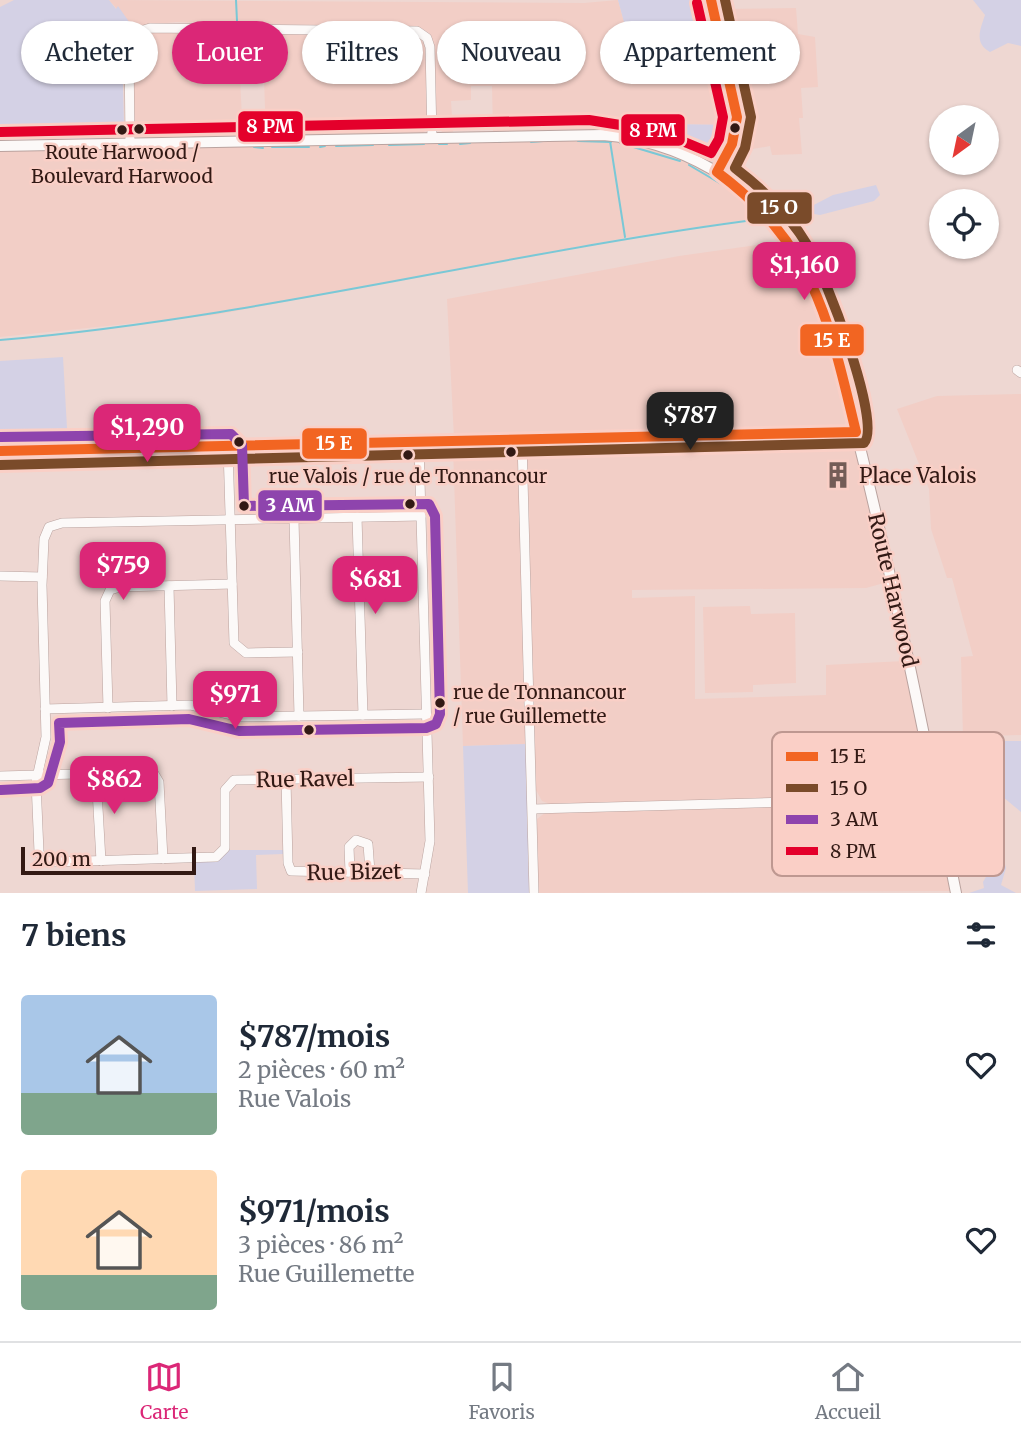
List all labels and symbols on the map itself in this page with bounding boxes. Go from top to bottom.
north arrow [929,105,999,175]
line badge: 8 PM [237,110,304,143]
line badge: 8 PM [620,113,686,147]
text: 8 PM [246,114,295,138]
text: 8 PM [629,118,678,142]
unlabelled marker [728,121,742,135]
unlabelled marker [132,122,146,136]
marker: Route Harwood / Boulevard Harwood [115,123,129,137]
place label: Route Harwood / Boulevard Harwood [31,140,213,188]
line badge: 15 O [746,191,813,225]
text: 15 O [760,195,798,219]
pin: $1,160 [747,243,861,302]
line badge: 15 E [799,323,865,357]
text: 15 E [814,328,851,352]
pin: $787 [649,392,731,452]
pin: $1,290 [90,405,204,464]
line badge: 15 E [301,427,368,460]
text: 15 E [316,431,353,455]
unlabelled marker [232,435,246,449]
unlabelled marker [504,445,518,459]
marker: rue Valois / rue de Tonnancour [401,448,415,462]
building icon: Place Valois [823,460,853,490]
place label: Place Valois [859,462,976,489]
place label: rue Valois / rue de Tonnancour [269,464,548,488]
line badge: 3 AM [257,489,323,522]
text: 3 AM [266,493,315,517]
unlabelled marker [403,497,417,511]
unlabelled marker [237,499,251,513]
street label: Route Harwood [862,510,924,670]
pin: $759 [82,542,164,602]
pin: $681 [334,556,416,616]
pin: $971 [194,672,276,731]
place label: rue de Tonnancour / rue Guillemette [453,680,627,728]
marker: rue de Tonnancour / rue Guillemette [433,696,447,710]
unlabelled marker [302,723,316,737]
legend [772,732,1004,876]
text: 15 E [830,744,866,768]
pin: $862 [73,756,155,816]
street label: Rue Ravel [256,765,355,793]
text: 15 O [830,776,868,800]
text: 3 AM [830,807,878,831]
text: 8 PM [830,839,877,863]
scale bar [21,844,196,876]
street label: Rue Bizet [306,858,402,886]

